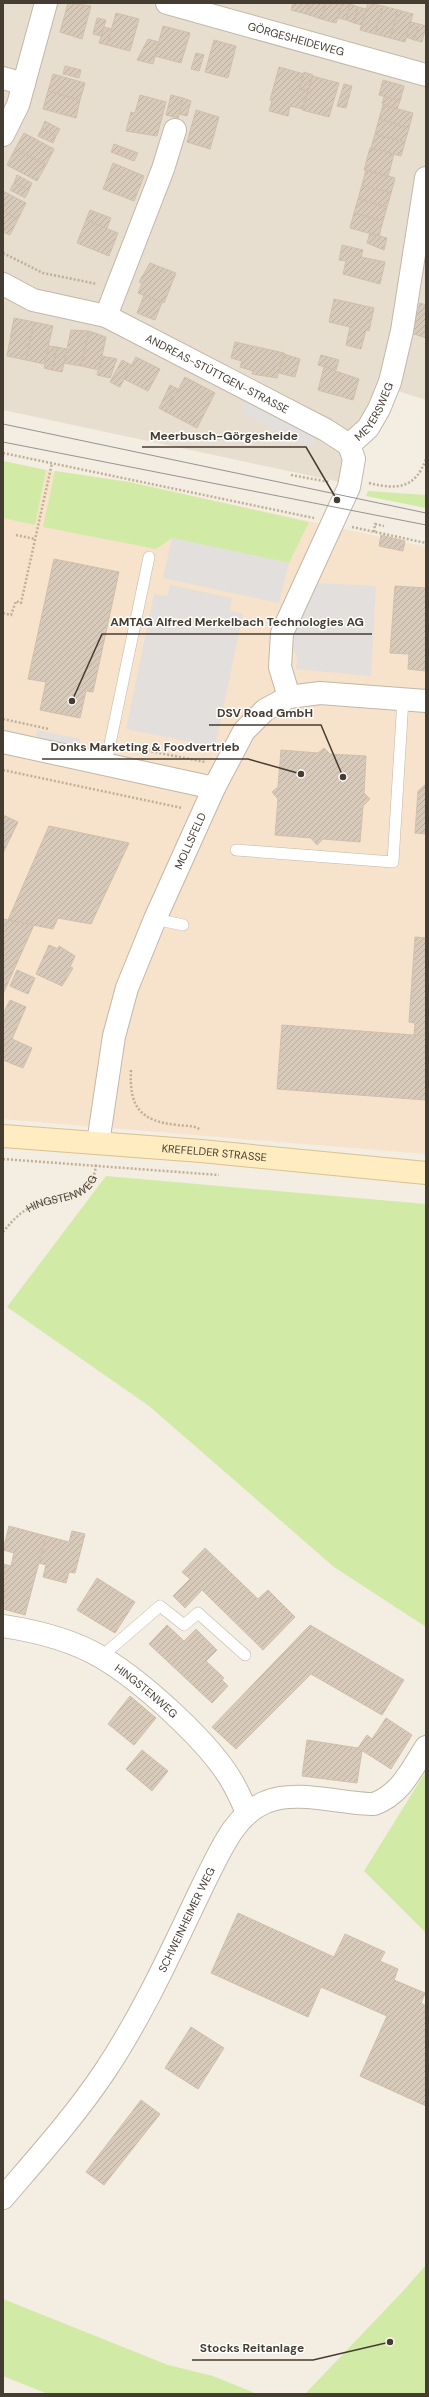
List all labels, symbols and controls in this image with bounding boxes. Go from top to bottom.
street label: GÖRGESHEIDEWEG [246,19,346,59]
street label: ANDREAS-STÜTTGEN-STRASSE [143,331,291,417]
street label: MEYERSWEG [352,380,396,444]
callout: Meerbusch-Görgesheide [142,423,306,447]
text: Meerbusch-Görgesheide [150,428,298,444]
callout: AMTAG Alfred Merkelbach Technologies AG [102,610,372,634]
text: AMTAG Alfred Merkelbach Technologies AG [110,614,364,630]
callout: DSV Road GmbH [209,701,321,725]
text: DSV Road GmbH [217,705,313,721]
callout: Donks Marketing & Foodvertrieb [42,735,248,759]
text: Donks Marketing & Foodvertrieb [50,739,240,755]
street label: MOLLSFELD [171,810,209,872]
street label: KREFELDER STRASSE [161,1141,268,1164]
street label: HINGSTENWEG [24,1173,100,1215]
street label: HINGSTENWEG [112,1661,181,1721]
street label: SCHWEINHEIMER WEG [155,1865,218,1975]
callout: Stocks Reitanlage [192,2336,313,2360]
text: Stocks Reitanlage [200,2340,304,2356]

